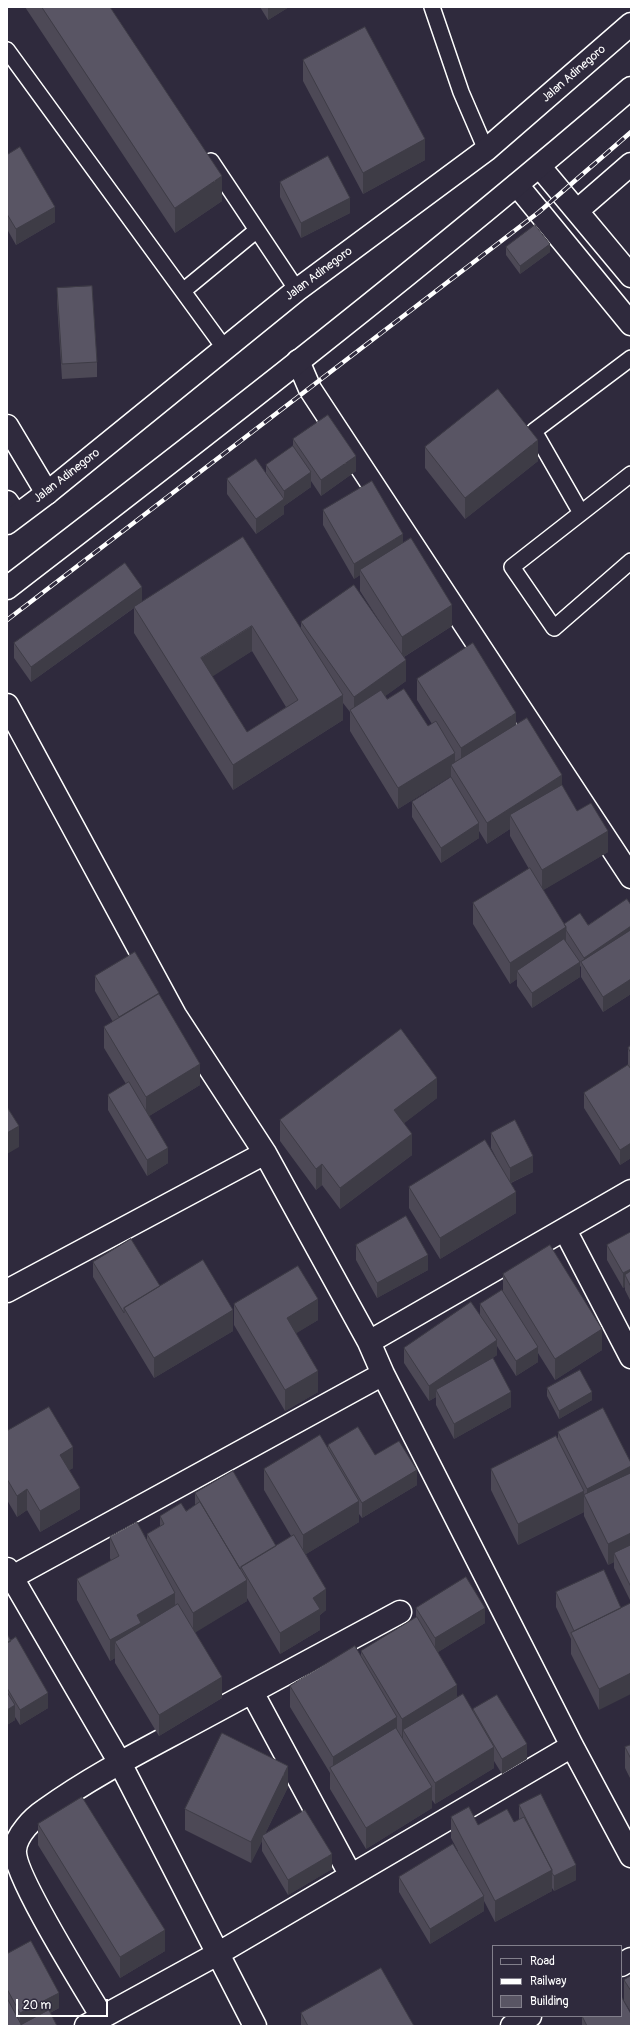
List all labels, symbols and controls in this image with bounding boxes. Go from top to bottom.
street label: Jalan Adinegoro [539,42,609,106]
street label: Jalan Adinegoro [283,244,355,304]
street label: Jalan Adinegoro [31,446,103,506]
legend [492,1945,622,2017]
text: Road [530,1954,555,1969]
text: Railway [530,1974,566,1989]
scale bar [18,1991,110,2017]
text: Building [530,1994,569,2009]
text: 20 m [23,1998,51,2013]

